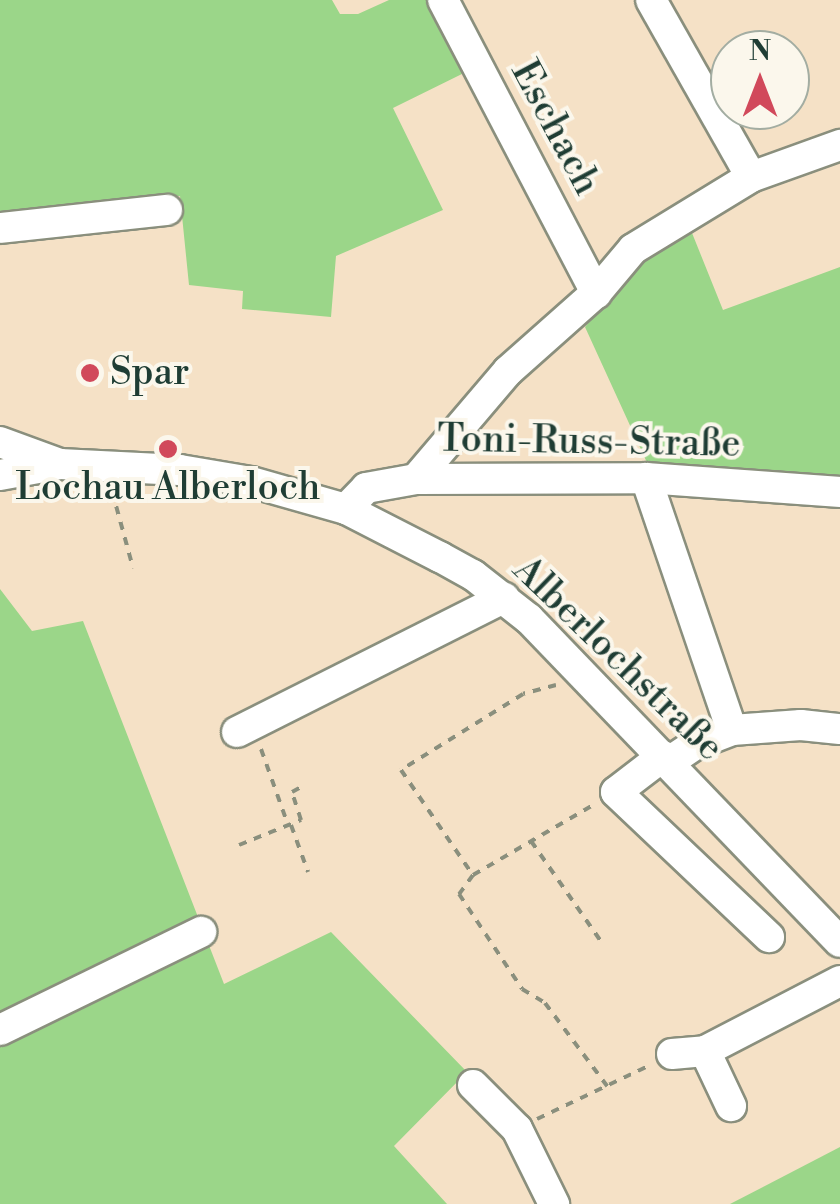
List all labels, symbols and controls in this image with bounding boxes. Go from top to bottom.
north arrow [710,30,810,130]
text: N [749,34,771,69]
street label: Eschach [501,53,609,203]
place label: Spar [110,350,189,396]
marker: Spar [79,362,101,384]
street label: Toni-Russ-Straße [437,417,741,467]
marker: Lochau Alberloch [157,438,179,460]
place label: Lochau Alberloch [16,465,320,511]
street label: Alberlochstraße [503,547,733,771]

